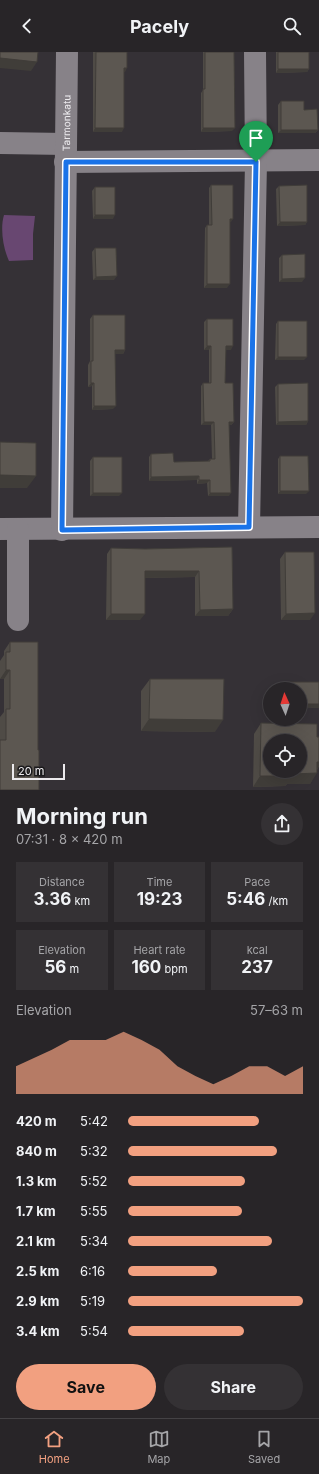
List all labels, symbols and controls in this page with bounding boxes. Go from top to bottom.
icon: back [16,15,38,37]
icon: search [281,15,303,37]
text: Pacely [130,16,189,37]
street label: Tarmonkatu [60,95,73,151]
pin [239,121,273,162]
icon: arrive [245,127,267,149]
north arrow [263,682,307,726]
map controls [263,682,307,778]
button: locate [263,734,307,778]
scale bar [12,762,65,781]
text: 20 m [18,764,44,778]
text: Morning run [16,803,148,829]
button: share [261,803,303,845]
text: 07:31 · 8 × 420 m [16,831,123,847]
text: Distance [39,875,85,889]
text: Time [147,875,172,889]
text: Pace [244,875,270,889]
text: 3.36 [33,889,71,909]
text: 19:23 [137,889,182,909]
text: 5:46 [226,889,265,909]
text: km [71,894,90,908]
text: /km [265,894,288,908]
text: Elevation [38,943,85,957]
text: Heart rate [133,943,186,957]
text: kcal [247,943,268,957]
text: 56 [45,957,66,977]
text: 160 [131,957,161,977]
text: 237 [241,957,273,977]
text: m [66,962,79,976]
text: bpm [161,962,188,976]
text: Elevation [16,1002,72,1018]
text: 57–63 m [250,1002,303,1018]
text: 420 m [16,1113,57,1129]
text: 5:42 [80,1113,108,1129]
text: 840 m [16,1143,57,1159]
text: 5:32 [80,1143,108,1159]
text: 1.3 km [16,1173,57,1189]
text: 5:52 [80,1173,107,1189]
text: 1.7 km [16,1203,56,1219]
text: 5:55 [80,1203,107,1219]
text: 2.1 km [16,1233,55,1249]
text: 5:34 [80,1233,108,1249]
text: 2.5 km [16,1263,59,1279]
text: 6:16 [80,1263,105,1279]
text: 2.9 km [16,1293,59,1309]
text: 5:19 [80,1293,105,1309]
text: 3.4 km [16,1323,60,1339]
text: 5:54 [80,1323,108,1339]
button: Save [16,1364,156,1410]
button: Share [164,1364,303,1410]
tab: Home [39,1428,70,1466]
tab: Map [147,1428,170,1466]
tab: Saved [248,1428,280,1466]

